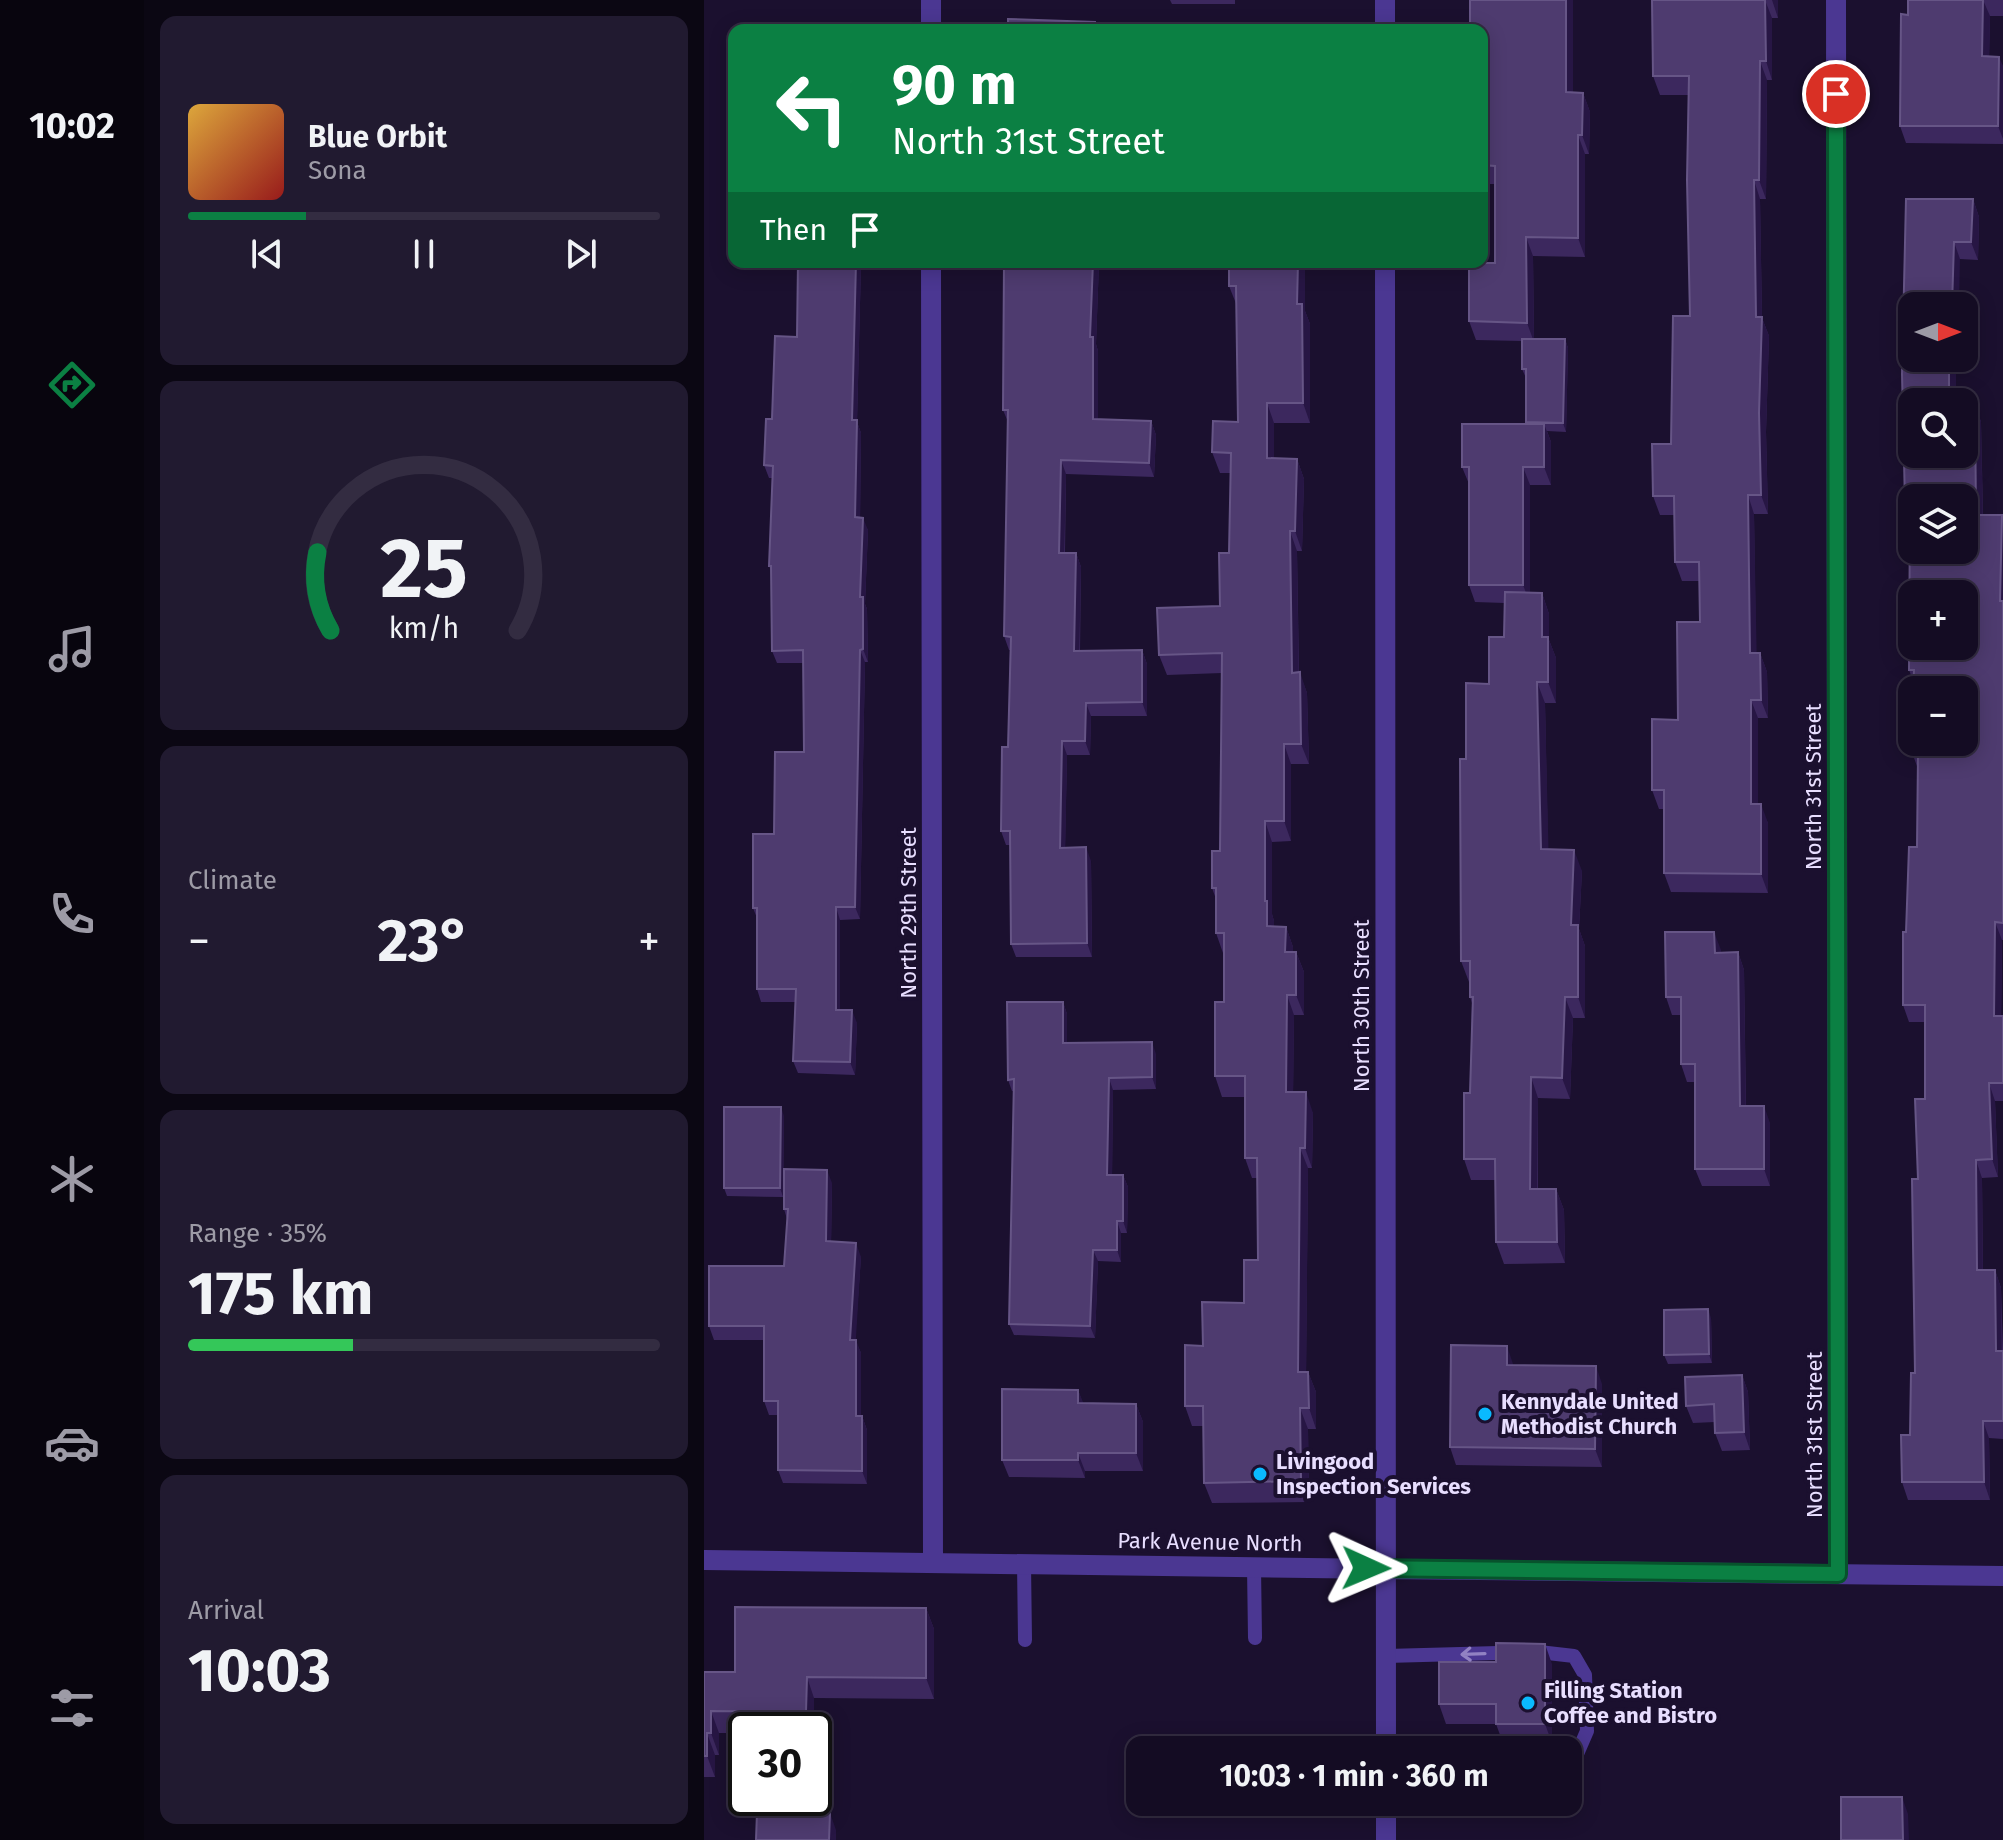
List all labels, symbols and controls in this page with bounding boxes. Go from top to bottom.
text: 90 m [892,52,1017,119]
icon: left [760,56,864,160]
pin [1802,60,1870,128]
icon: arrive [1814,72,1858,116]
text: 10:02 [29,104,115,148]
text: Blue Orbit [308,119,447,155]
text: North 31st Street [892,120,1165,164]
text: Sona [308,155,367,186]
icon: arrive [843,208,887,252]
text: Then [760,212,827,248]
icon: previous [245,232,289,276]
icon: pause [402,232,446,276]
icon: next [559,232,603,276]
north arrow [1898,292,1978,372]
map controls [1898,292,1978,756]
icon: directions [44,357,100,413]
button: search [1898,388,1978,468]
button: layers [1898,484,1978,564]
text: 25 [380,519,468,619]
button: + [1898,580,1978,660]
text: km/h [389,611,459,646]
icon: music [44,621,100,677]
button: − [1898,676,1978,756]
street label: North 31st Street [1800,704,1827,870]
street label: North 29th Street [895,827,922,999]
text: Climate [188,865,277,896]
icon: phone [44,886,100,942]
text: 23° [377,905,471,977]
text: − [188,915,210,968]
text: + [638,915,660,968]
street label: North 30th Street [1348,920,1375,1092]
icon: climate [44,1151,100,1207]
text: Range · 35% [188,1218,327,1249]
text: 175 km [188,1258,373,1330]
street label: North 31st Street [1801,1352,1828,1518]
place label: Kennydale United Methodist Church [1501,1388,1679,1440]
marker: Kennydale United Methodist Church [1476,1405,1494,1423]
icon: car [44,1415,100,1471]
place label: Livingood Inspection Services [1276,1448,1471,1500]
marker: Livingood Inspection Services [1251,1465,1269,1483]
position arrow [1324,1526,1408,1610]
street label: Park Avenue North [1117,1527,1303,1557]
text: Arrival [188,1595,264,1626]
text: 10:03 [188,1635,331,1707]
one-way arrow [1460,1646,1487,1661]
place label: Filling Station Coffee and Bistro [1544,1677,1717,1729]
icon: filters [44,1680,100,1736]
marker: Filling Station Coffee and Bistro [1519,1694,1537,1712]
speed limit sign: 30 [728,1712,832,1816]
text: 10:03 · 1 min · 360 m [1219,1758,1489,1794]

